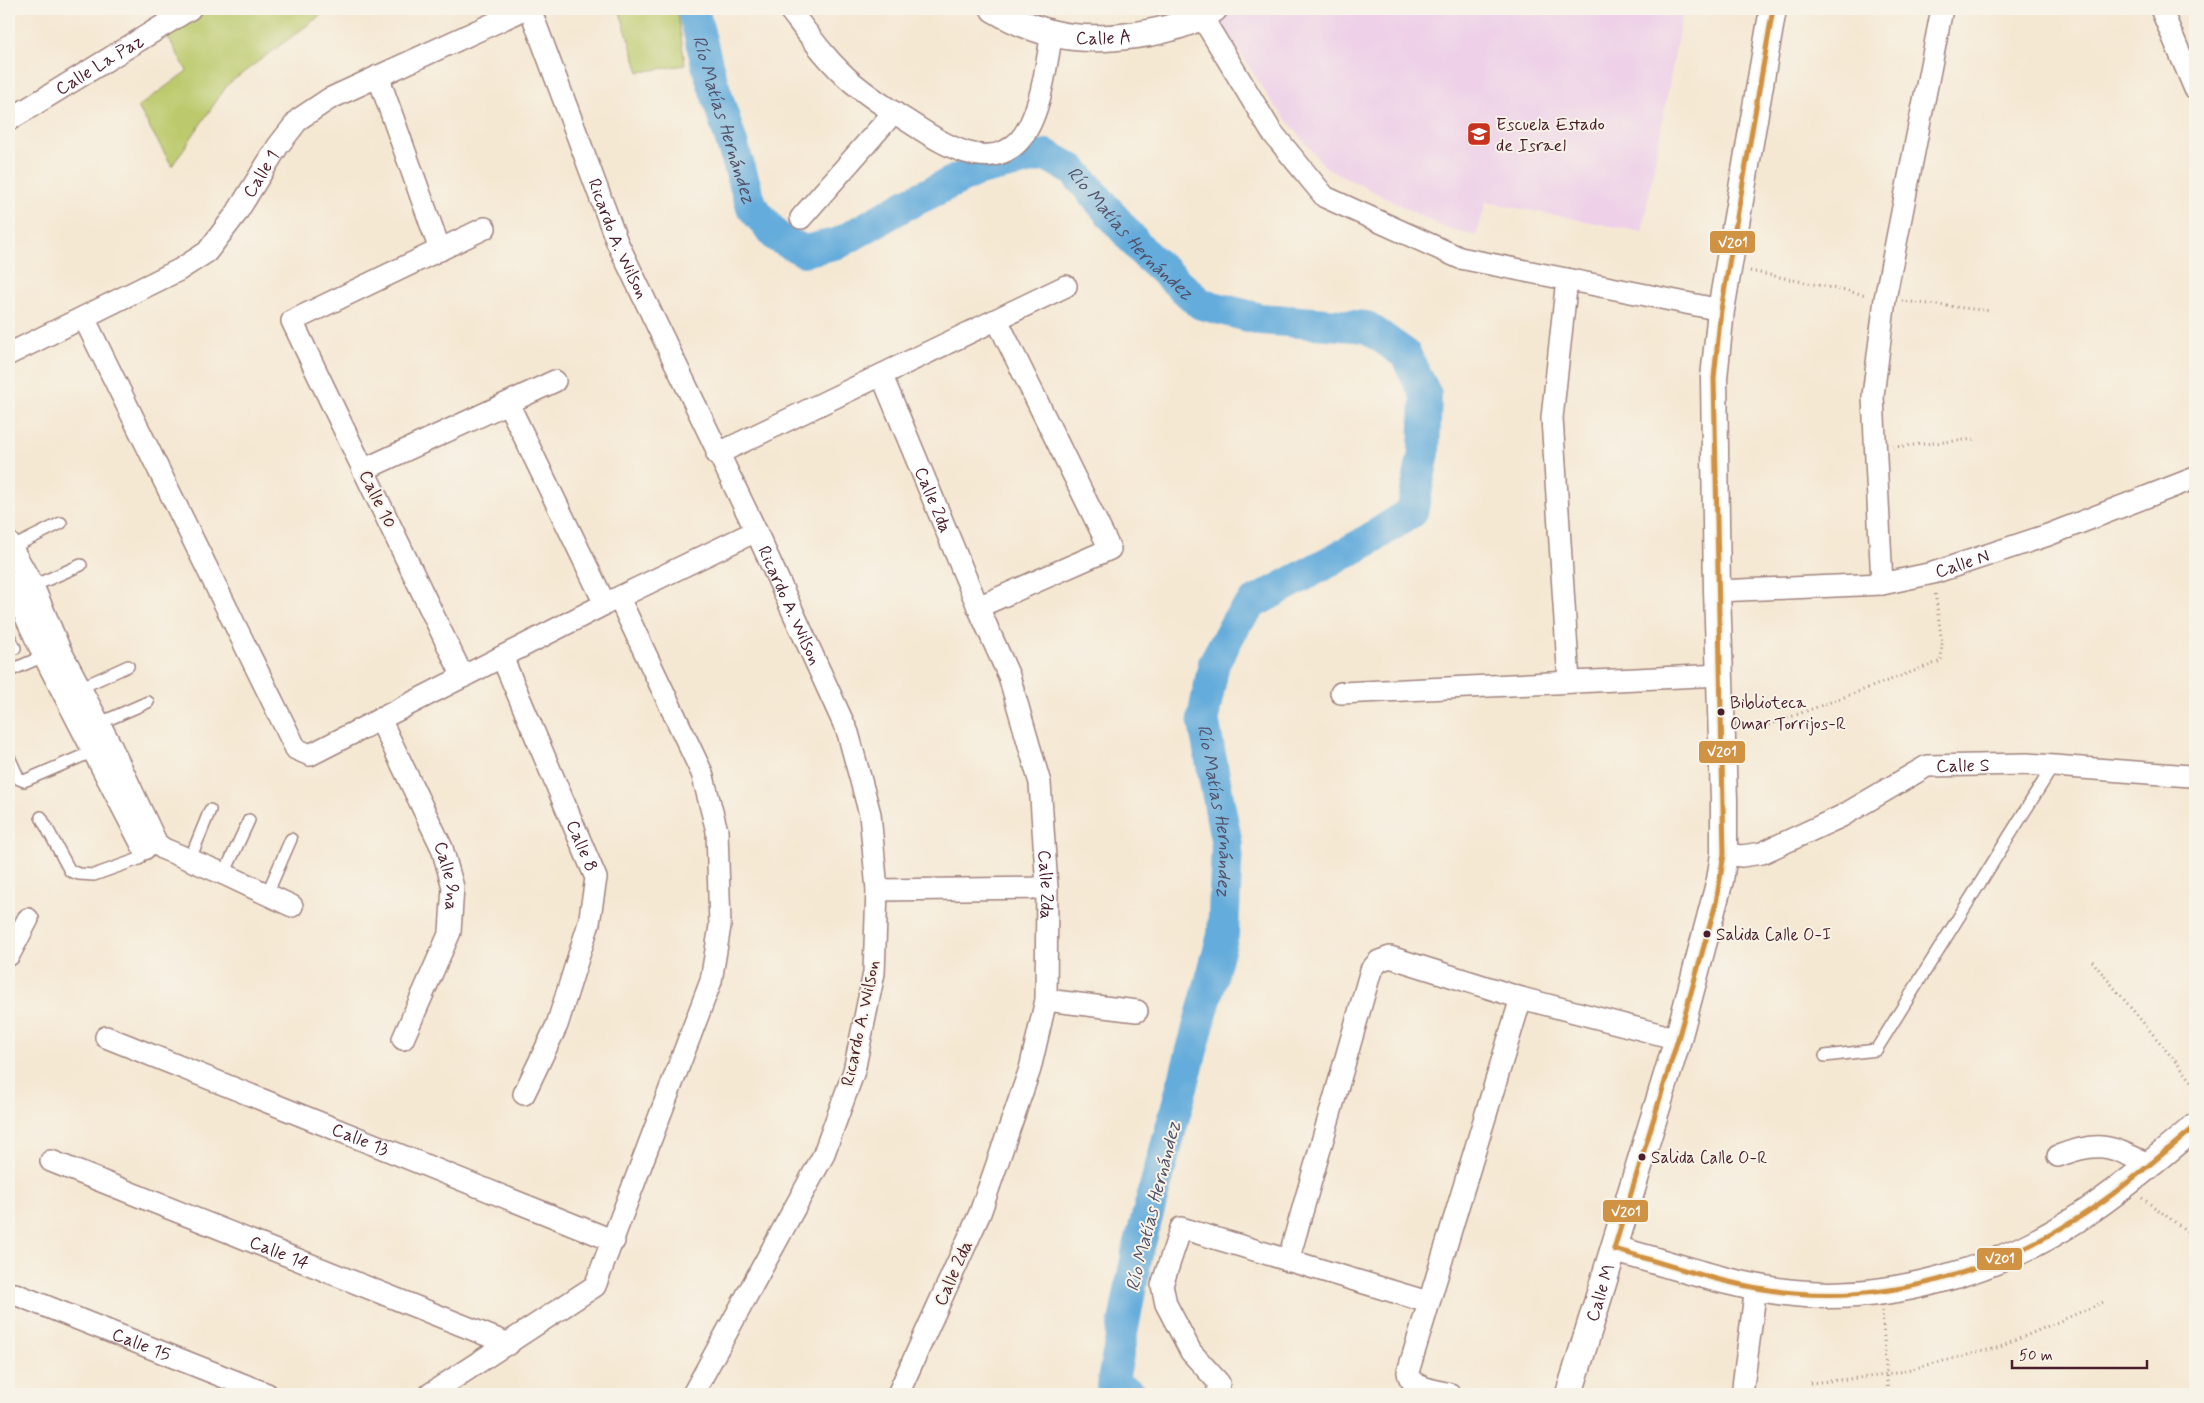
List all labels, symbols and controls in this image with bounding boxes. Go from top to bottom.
street label: Calle A [1075,25,1133,51]
street label: Calle La Paz [51,29,148,102]
water label: Río Matías Hernández [686,33,761,207]
place label: Escuela Estado de Israel [1496,113,1605,158]
school or university icon: Escuela Estado de Israel [1466,121,1492,147]
street label: Calle 1 [238,146,285,203]
water label: Río Matías Hernández [1061,161,1199,306]
street label: Ricardo A. Wilson [581,175,654,303]
line badge: V201 [1709,230,1756,254]
text: V201 [1718,234,1748,252]
street label: Calle 2da [908,463,957,537]
street label: Calle 10 [353,466,401,533]
street label: Ricardo A. Wilson [751,542,826,669]
street label: Calle N [1932,544,1993,584]
place label: Biblioteca Omar Torrijos-R [1730,692,1846,736]
marker: Biblioteca Omar Torrijos-R [1716,707,1726,717]
water label: Río Matías Hernández [1190,723,1238,898]
line badge: V201 [1698,740,1746,764]
text: V201 [1707,743,1737,761]
street label: Calle S [1936,754,1990,779]
street label: Calle 8 [560,817,603,875]
street label: Calle 9na [427,837,464,911]
street label: Calle 2da [1031,849,1058,919]
place label: Salida Calle O-I [1716,924,1831,946]
marker: Salida Calle O-I [1702,929,1712,939]
street label: Ricardo A. Wilson [836,958,886,1089]
street label: Calle 13 [328,1118,392,1162]
water label: Río Matías Hernández [1120,1118,1187,1294]
place label: Salida Calle O-R [1651,1147,1767,1169]
marker: Salida Calle O-R [1637,1152,1647,1162]
line badge: V201 [1602,1199,1649,1223]
text: V201 [1611,1203,1641,1221]
street label: Calle 14 [246,1230,313,1276]
street label: Calle 2da [929,1237,979,1310]
line badge: V201 [1976,1247,2023,1271]
text: V201 [1985,1250,2015,1268]
street label: Calle M [1581,1261,1621,1325]
street label: Calle 15 [108,1323,174,1368]
scale bar [2012,1338,2146,1370]
text: 50 m [2019,1346,2053,1366]

